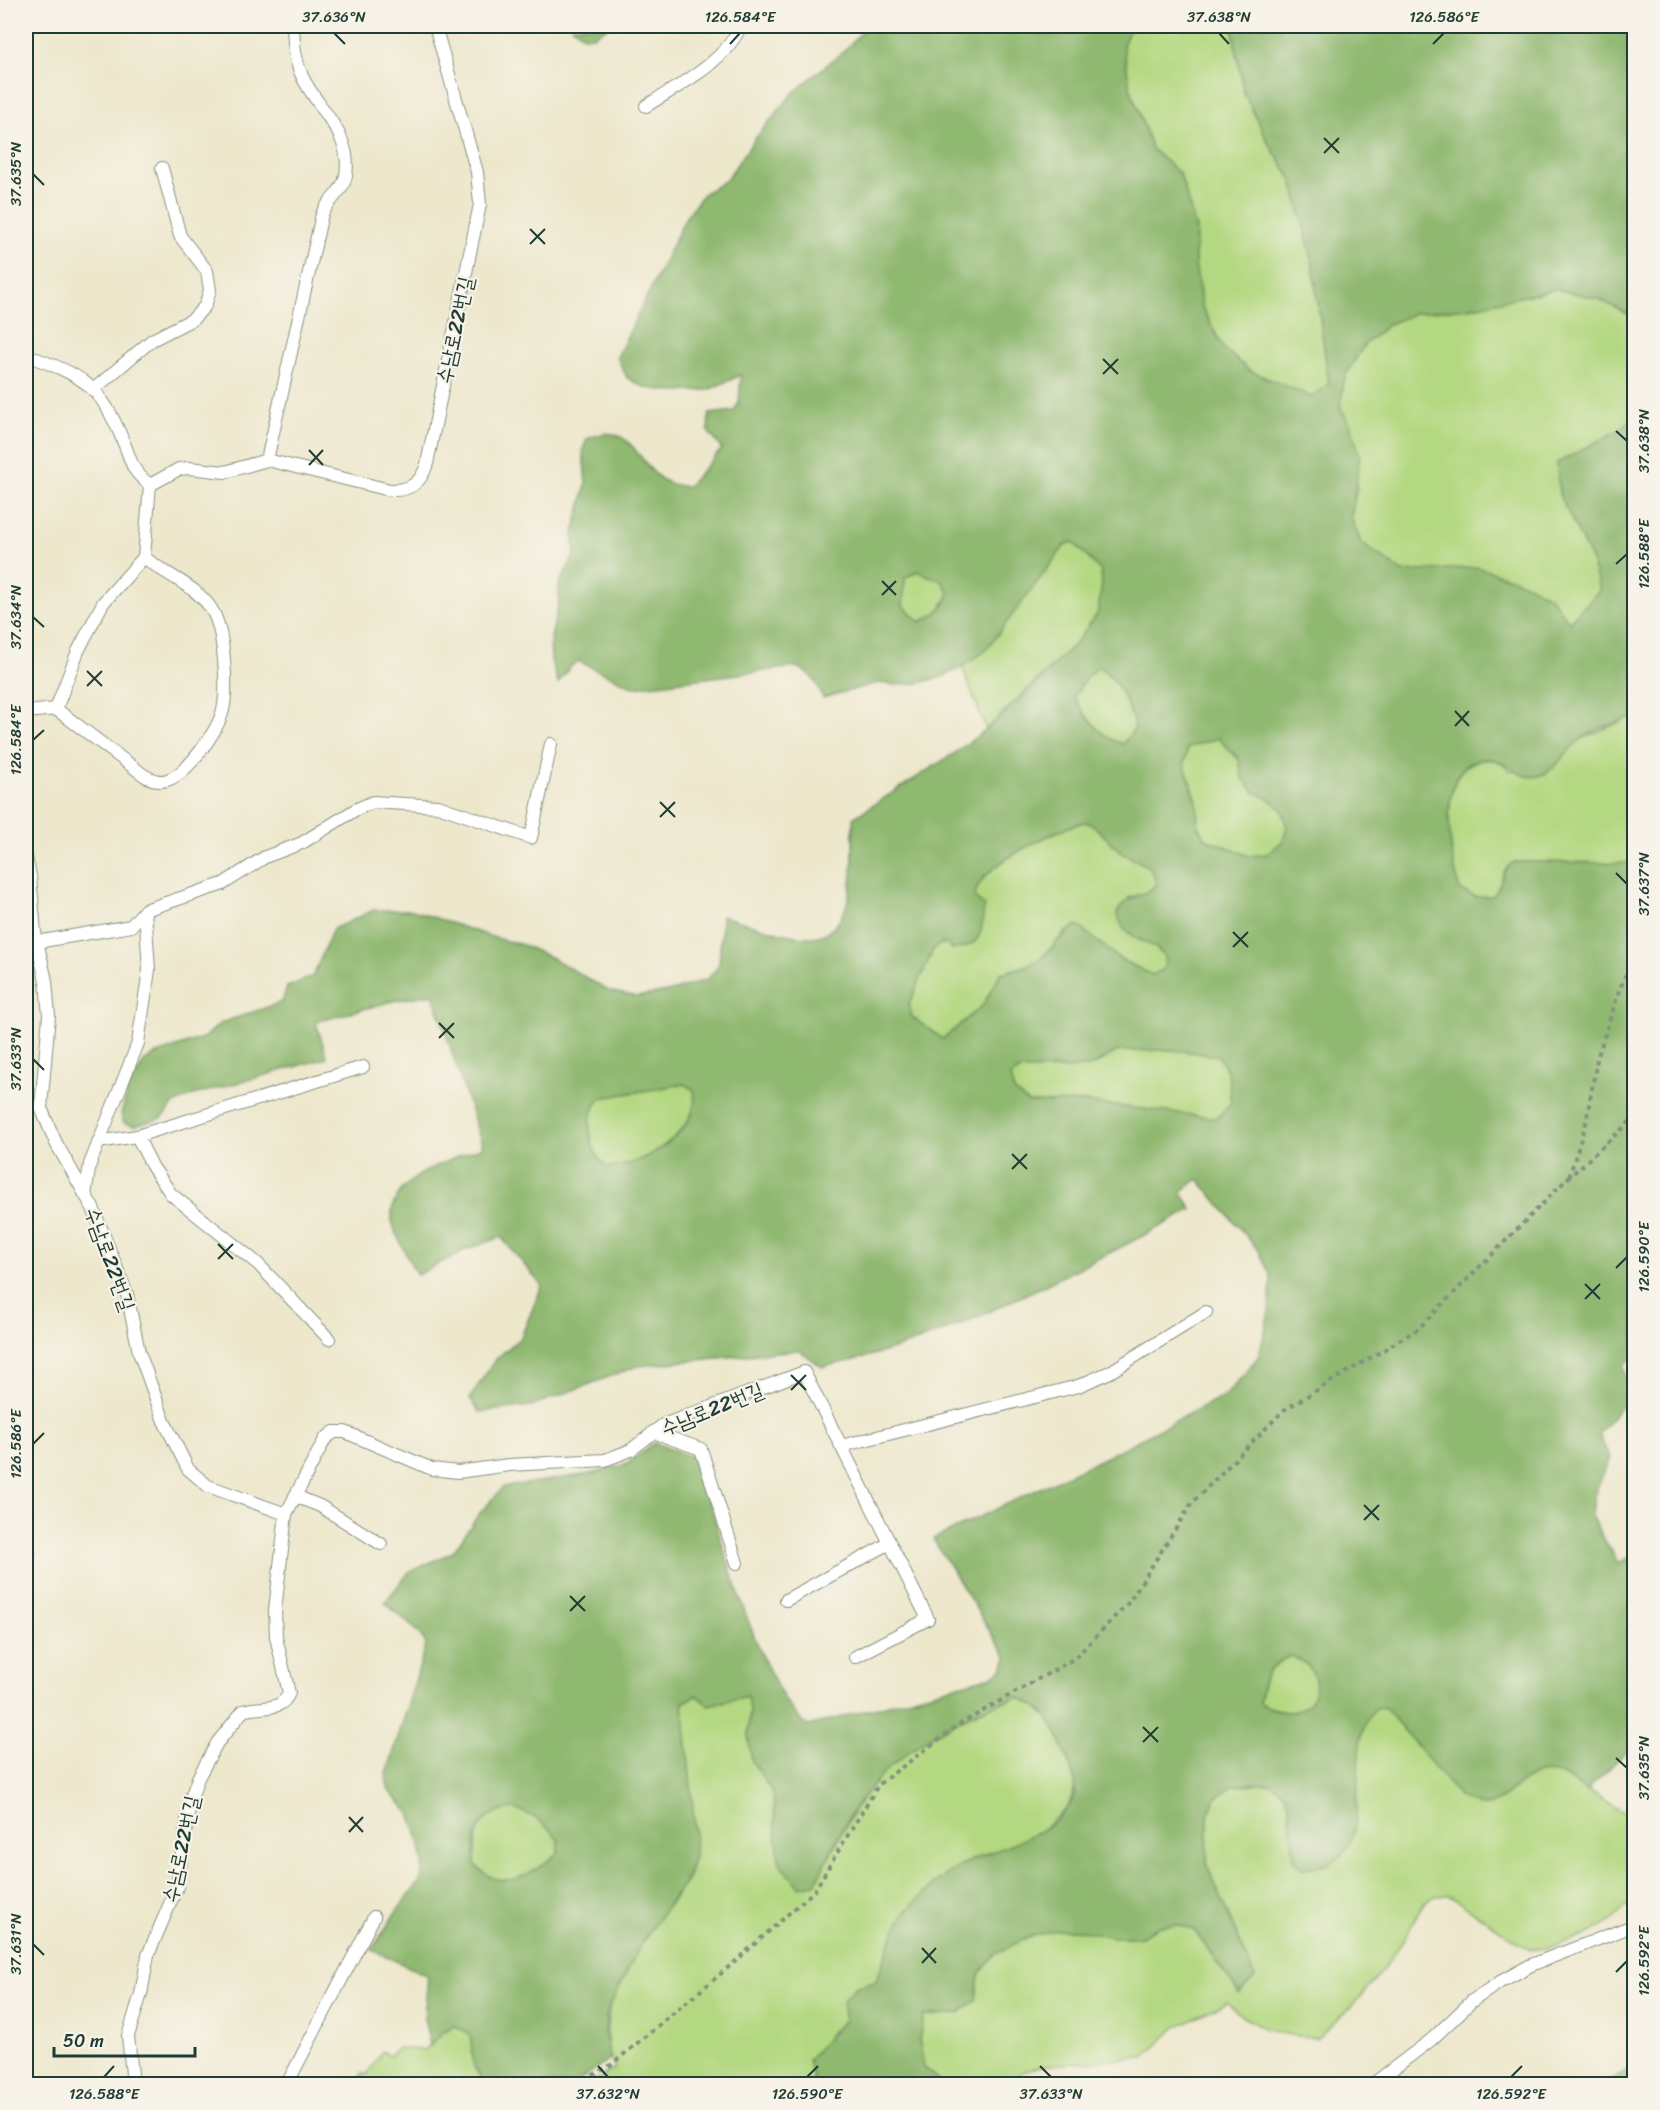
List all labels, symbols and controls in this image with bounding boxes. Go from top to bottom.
text: 37.636°N [302,4,366,30]
text: 126.584°E [705,4,777,30]
text: 37.638°N [1187,4,1252,30]
text: 126.586°E [1409,4,1480,30]
text: 37.635°N [3,141,29,206]
street label: 수남로22번길 [425,273,485,387]
text: 37.638°N [1631,408,1657,473]
text: 126.588°E [1631,517,1657,589]
text: 37.634°N [3,584,29,649]
text: 126.584°E [3,703,29,775]
text: 37.637°N [1631,852,1657,916]
text: 37.633°N [3,1027,29,1091]
street label: 수남로22번길 [74,1201,146,1317]
text: 126.590°E [1631,1220,1657,1292]
street label: 수남로22번길 [654,1371,770,1447]
text: 126.586°E [3,1408,29,1479]
text: 37.635°N [1631,1735,1657,1800]
street label: 수남로22번길 [151,1792,211,1906]
text: 37.631°N [3,1913,29,1975]
text: 126.592°E [1631,1924,1657,1996]
scale bar [54,2020,195,2058]
text: 50 m [63,2025,104,2057]
text: 126.588°E [69,2081,141,2107]
text: 37.632°N [576,2081,640,2107]
text: 126.590°E [772,2081,844,2107]
text: 37.633°N [1019,2081,1083,2107]
text: 126.592°E [1476,2081,1548,2107]

